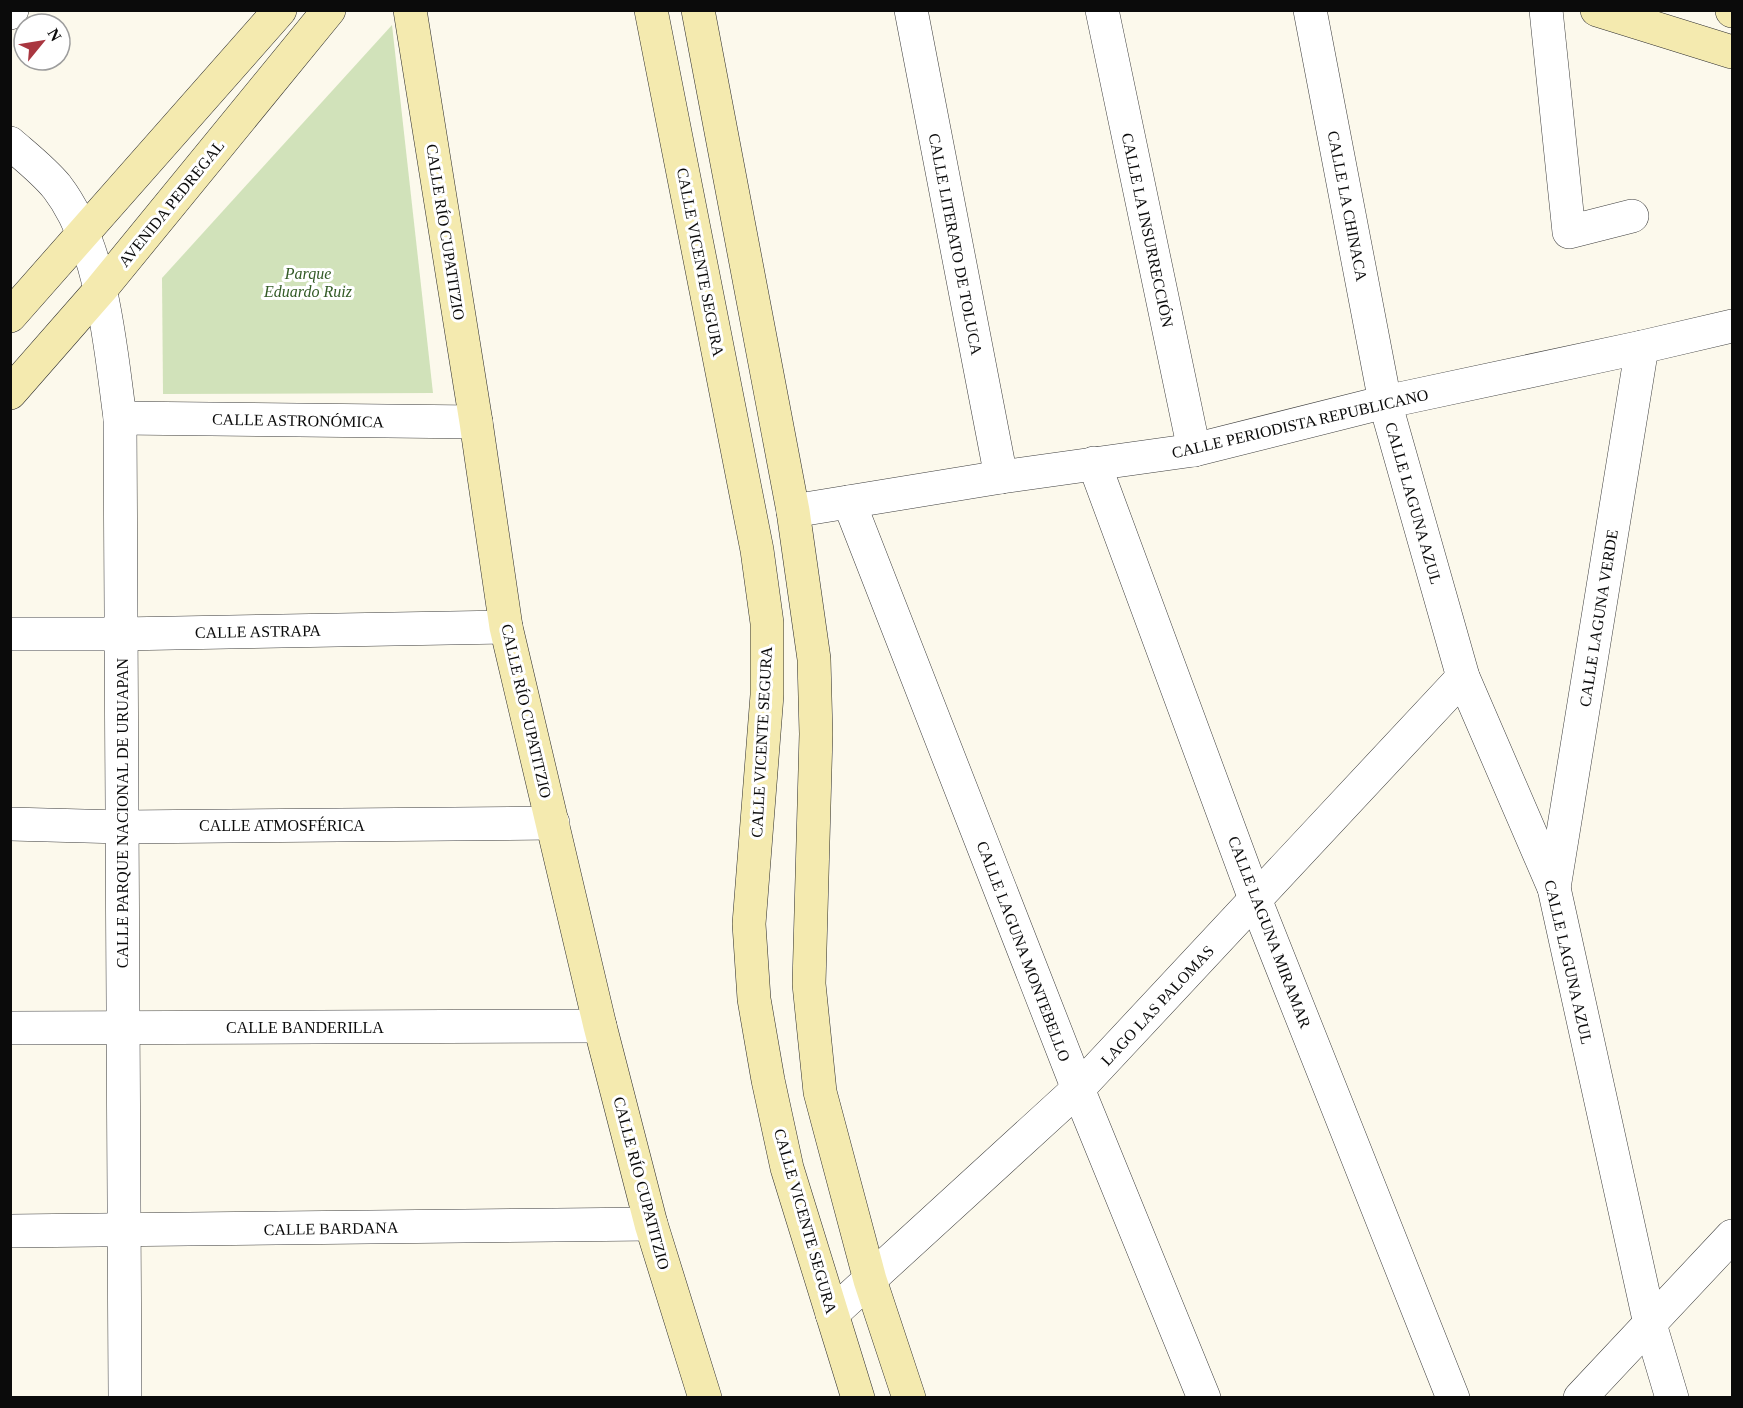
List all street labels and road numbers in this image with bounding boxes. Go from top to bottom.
street label: CALLE LA CHINACA [1325,129,1371,283]
street label: CALLE LA INSURRECCIÓN [1119,131,1178,329]
street label: CALLE LITERATO DE TOLUCA [926,132,985,357]
street label: AVENIDA PEDREGAL [115,137,228,270]
street label: CALLE RÍO CUPATITZIO [423,143,469,321]
street label: CALLE VICENTE SEGURA [674,166,727,358]
street label: CALLE PERIODISTA REPUBLICANO [1170,386,1430,461]
street label: CALLE ASTRONÓMICA [212,410,385,431]
street label: CALLE LAGUNA AZUL [1382,420,1445,586]
street label: CALLE LAGUNA VERDE [1576,528,1621,708]
street label: CALLE ASTRAPA [195,622,322,641]
street label: CALLE RÍO CUPATITZIO [498,622,556,800]
street label: CALLE VICENTE SEGURA [748,645,775,838]
street label: CALLE PARQUE NACIONAL DE URUAPAN [114,657,131,968]
street label: CALLE ATMOSFÉRICA [199,816,365,834]
street label: CALLE LAGUNA MIRAMAR [1225,834,1314,1031]
street label: CALLE LAGUNA MONTEBELLO [974,839,1074,1064]
street label: CALLE LAGUNA AZUL [1541,878,1596,1046]
street label: LAGO LAS PALOMAS [1097,942,1217,1069]
street label: CALLE BANDERILLA [226,1019,384,1036]
street label: CALLE RÍO CUPATITZIO [610,1095,674,1271]
street label: CALLE VICENTE SEGURA [771,1127,840,1316]
street label: CALLE BARDANA [264,1219,399,1238]

